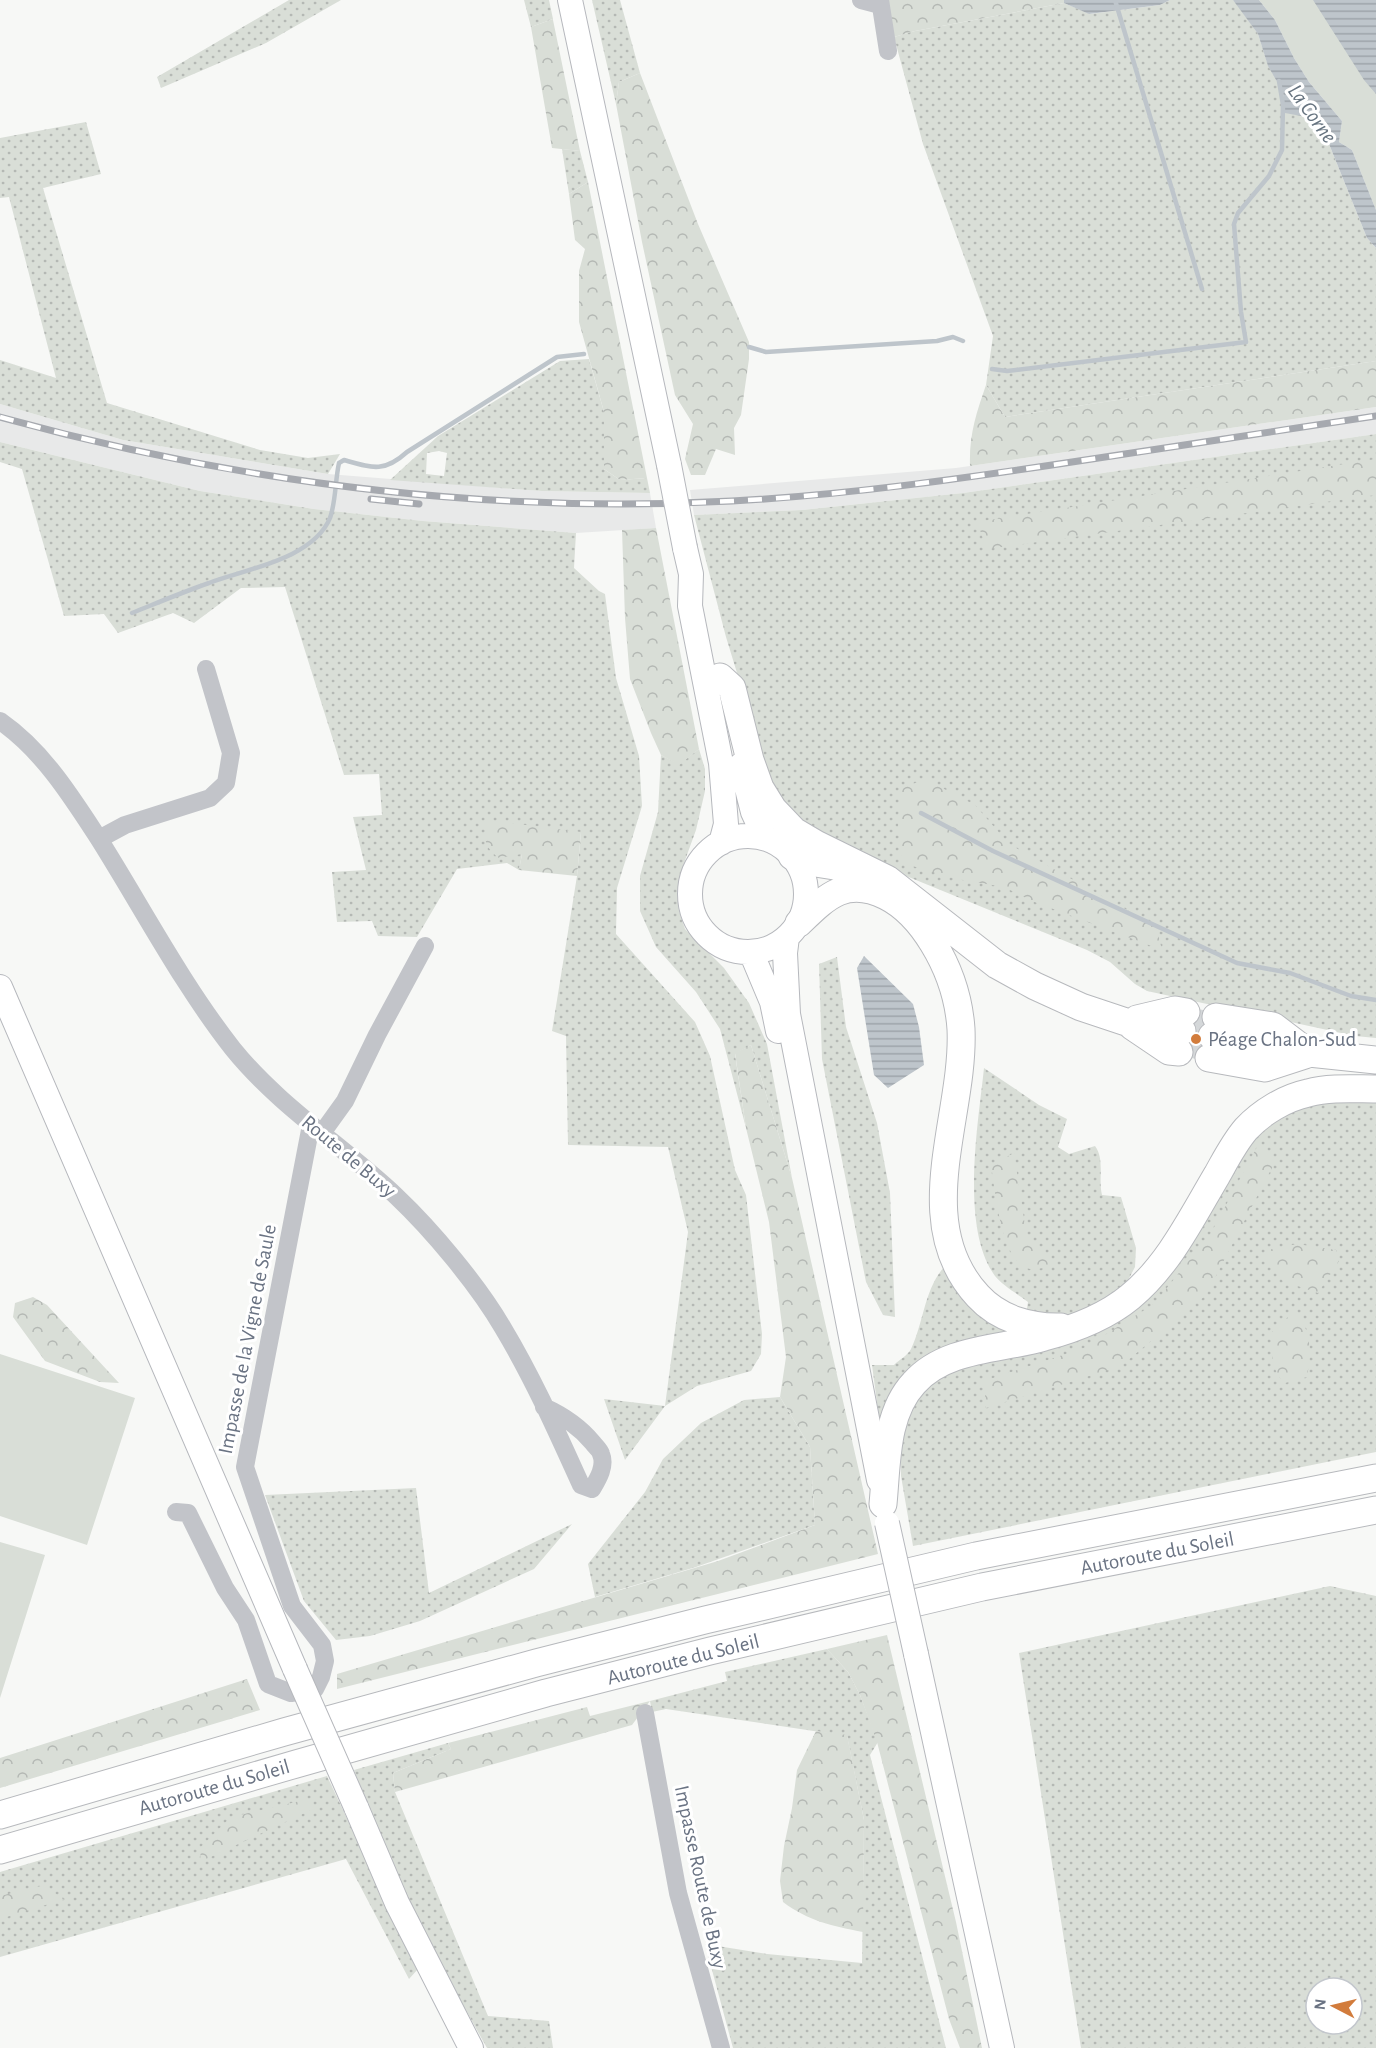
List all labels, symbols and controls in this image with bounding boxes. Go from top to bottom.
water label: La Corne [1284,80,1341,147]
place label: Péage Chalon-Sud [1208,1029,1357,1050]
marker: Péage Chalon-Sud [1189,1032,1203,1046]
street label: Route de Buxy [298,1111,400,1202]
street label: Impasse de la Vigne de Saule [215,1222,280,1456]
street label: Autoroute du Soleil [1078,1528,1236,1579]
street label: Autoroute du Soleil [605,1630,761,1689]
street label: Autoroute du Soleil [136,1756,292,1819]
street label: Impasse Route de Buxy [671,1784,730,1971]
north arrow [1304,1976,1364,2036]
text: N [1311,1998,1329,2011]

